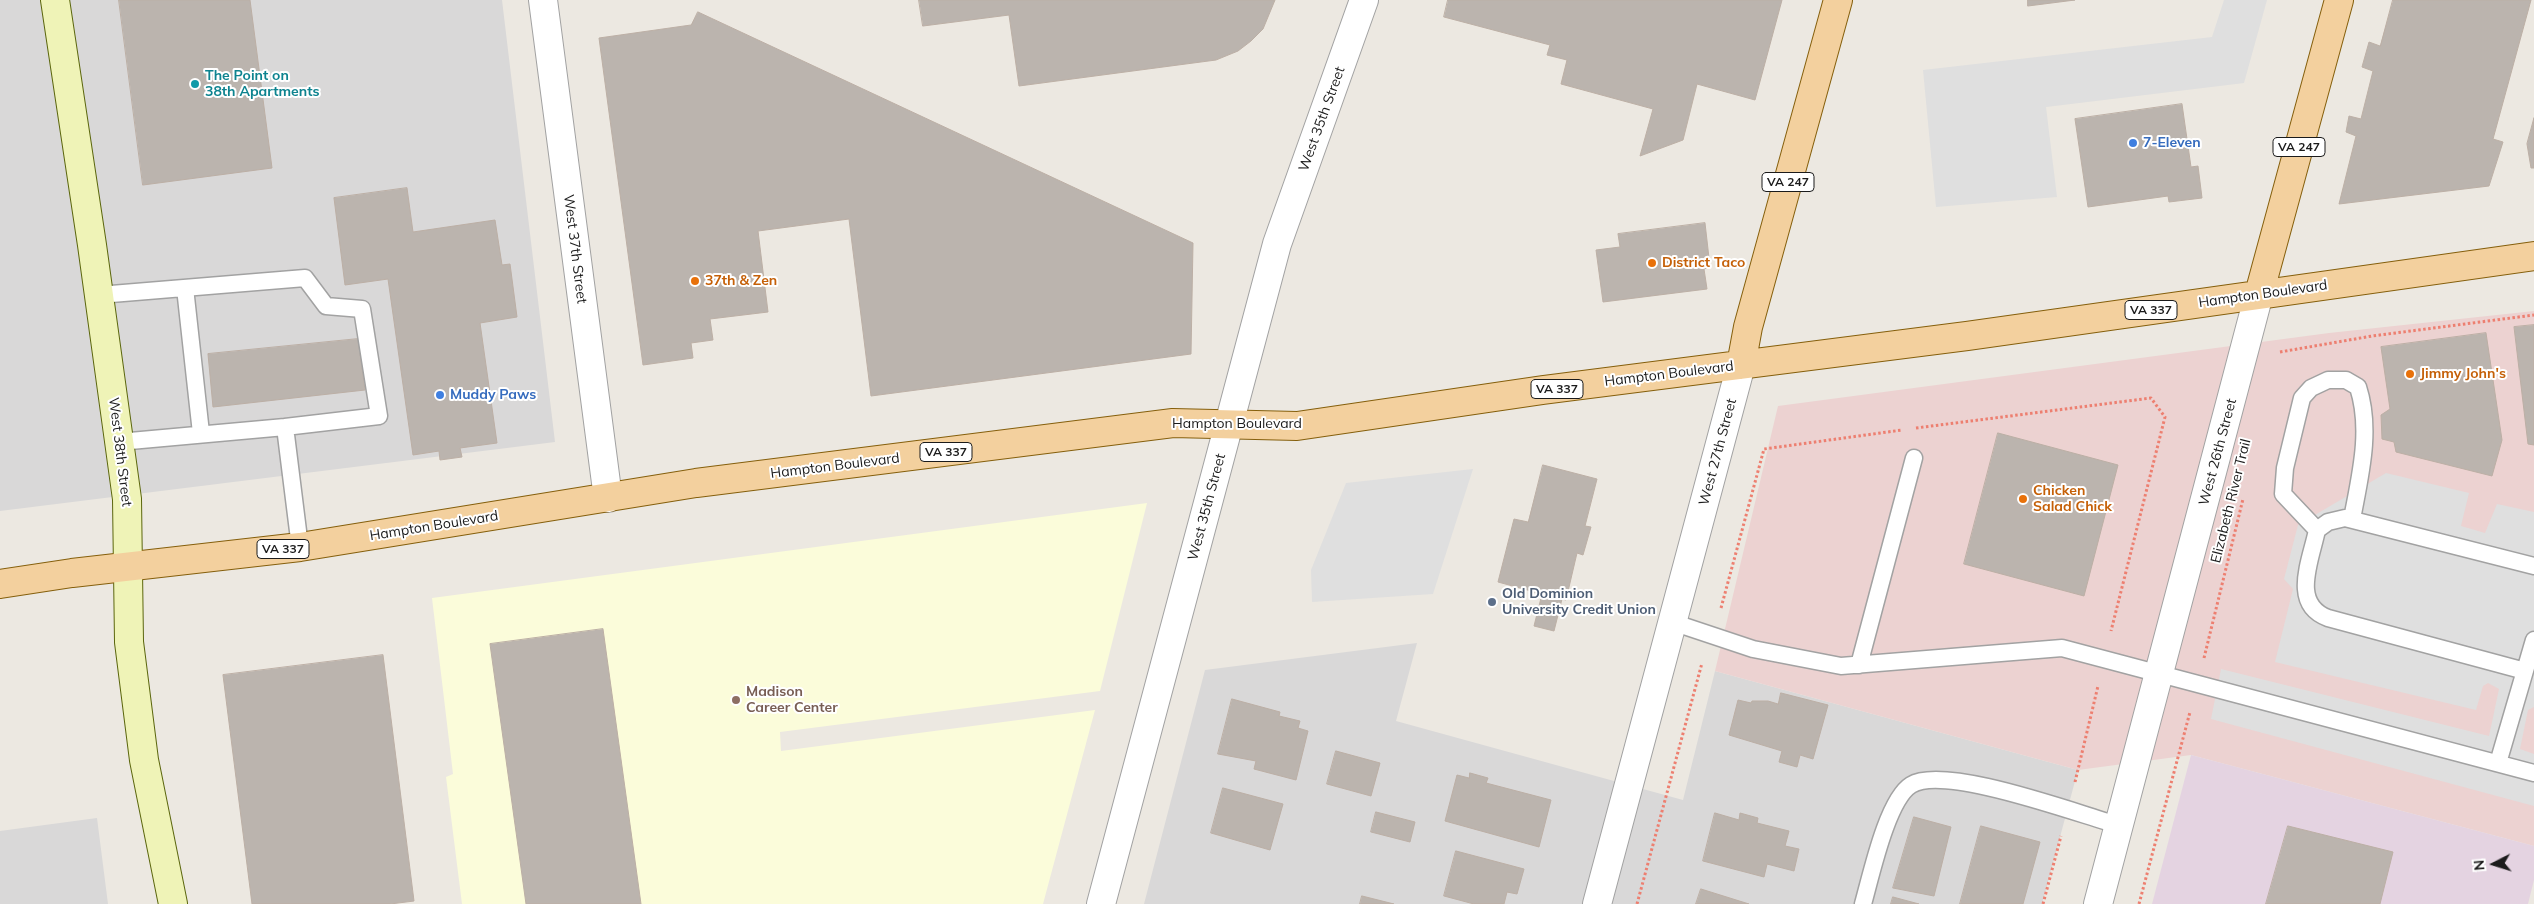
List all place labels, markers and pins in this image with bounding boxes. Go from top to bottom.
place label: The Point on 38th Apartments [205,68,319,100]
marker: The Point on 38th Apartments [189,78,201,90]
place label: 7-Eleven [2143,135,2201,151]
marker: 7-Eleven [2127,137,2139,149]
place label: District Taco [1662,255,1745,271]
marker: District Taco [1646,257,1658,269]
place label: 37th & Zen [705,273,777,289]
marker: 37th & Zen [689,275,701,287]
place label: Jimmy John's [2420,366,2506,382]
marker: Jimmy John's [2404,368,2416,380]
place label: Muddy Paws [450,387,536,403]
marker: Muddy Paws [434,389,446,401]
place label: Chicken Salad Chick [2033,483,2112,516]
marker: Chicken Salad Chick [2017,493,2029,505]
place label: Old Dominion University Credit Union [1502,586,1656,618]
marker: Old Dominion University Credit Union [1486,596,1498,608]
place label: Madison Career Center [746,684,838,716]
marker: Madison Career Center [730,694,742,706]

